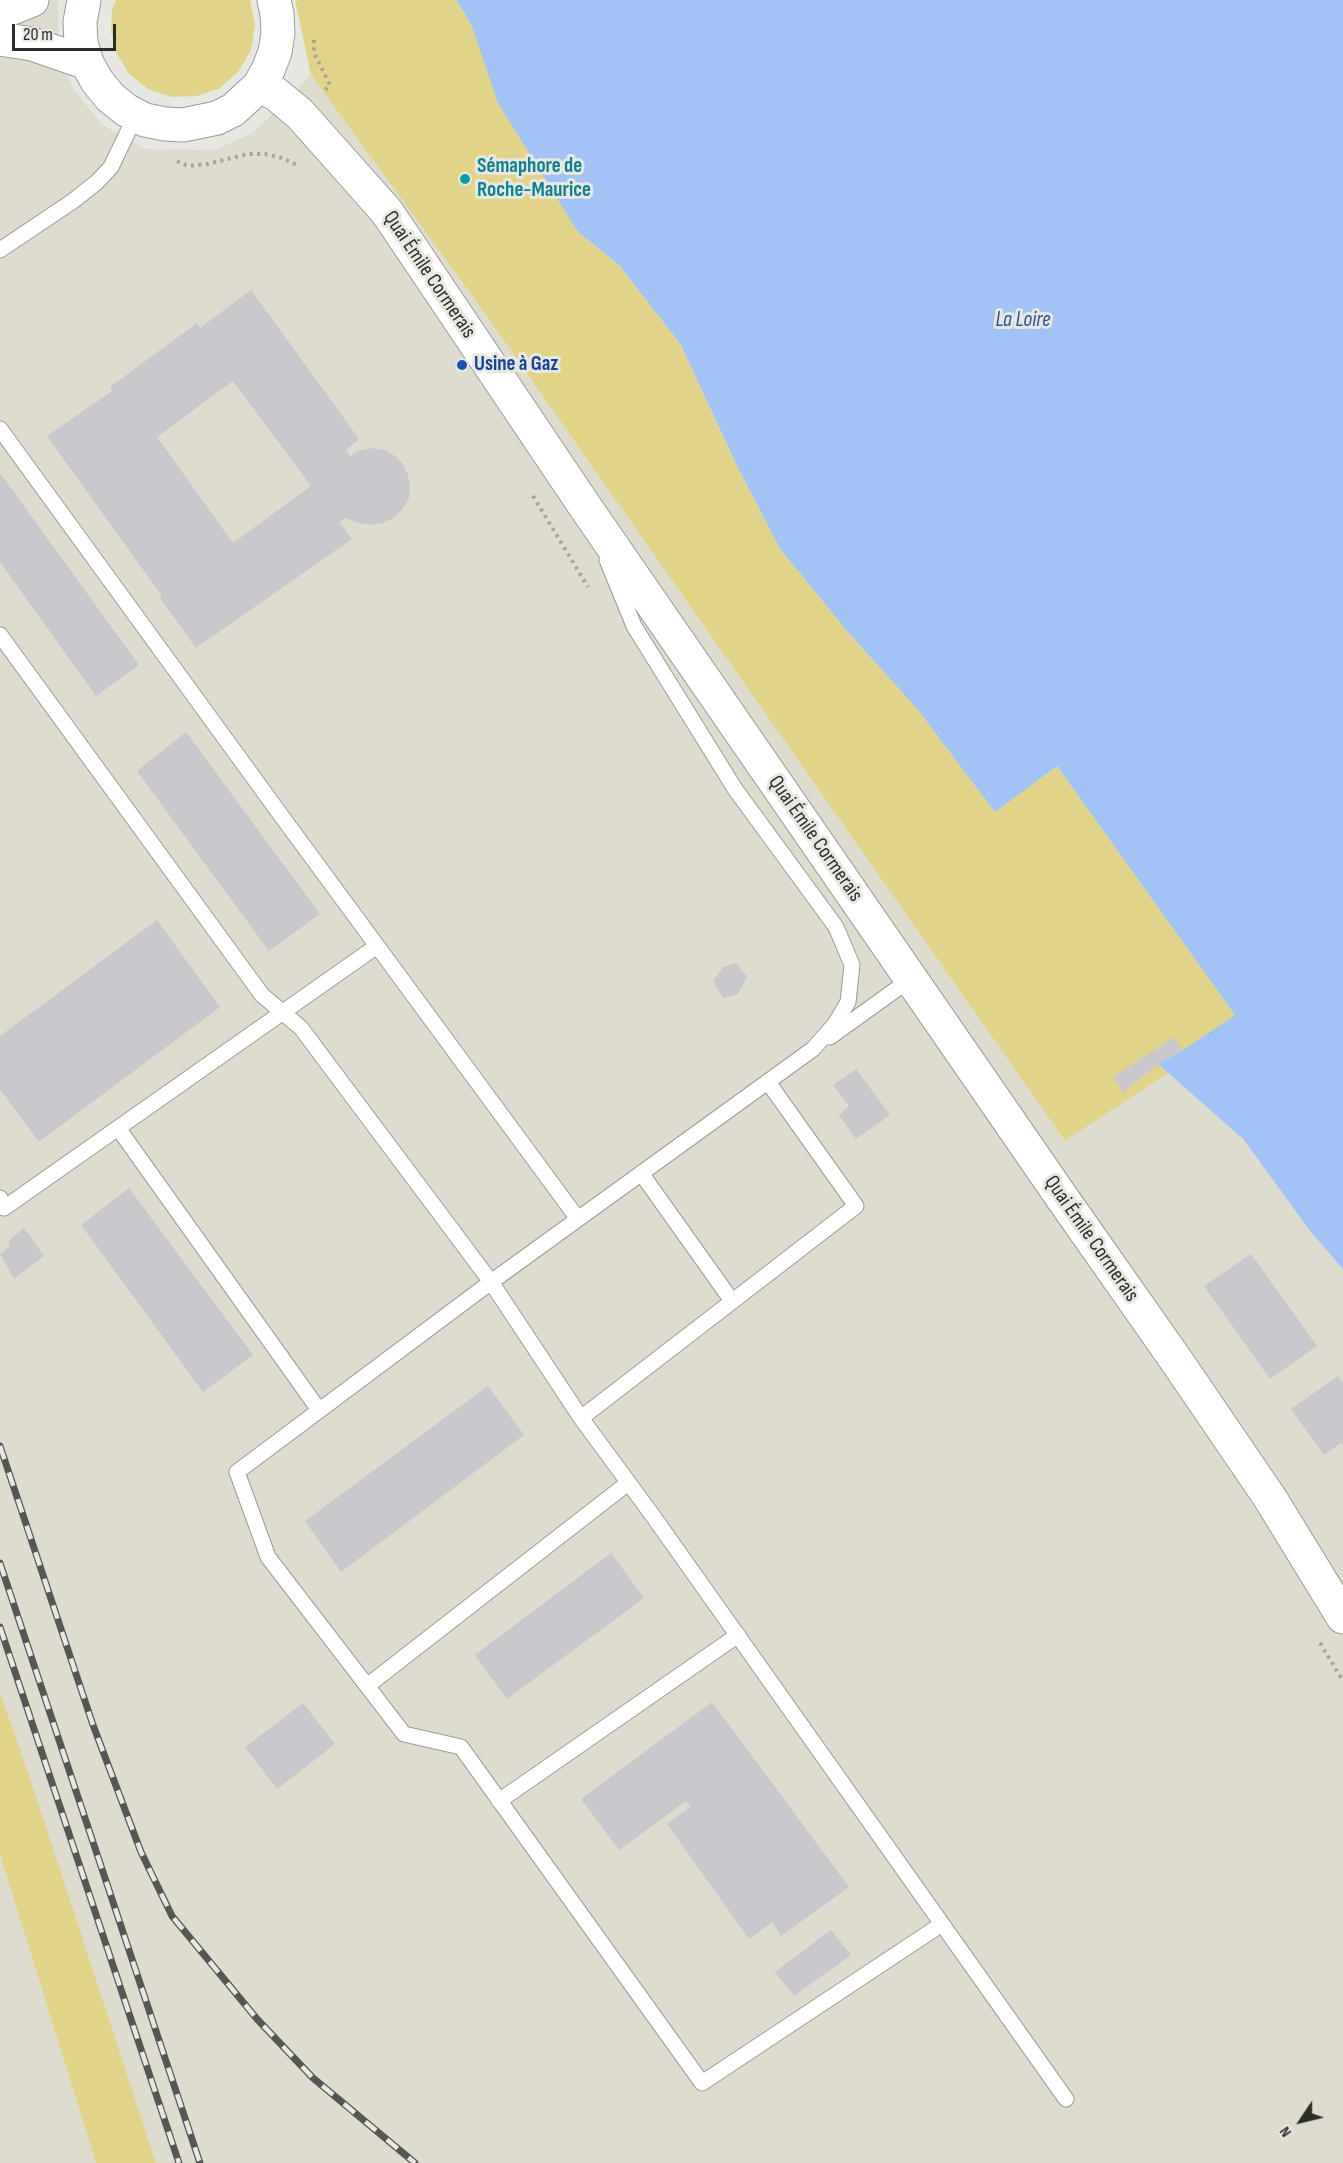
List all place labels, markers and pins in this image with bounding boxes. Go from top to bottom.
place label: Sémaphore de Roche-Maurice [477,154,591,204]
marker: Sémaphore de Roche-Maurice [458,172,472,186]
place label: Usine à Gaz [474,352,558,378]
marker: Usine à Gaz [455,358,469,372]

